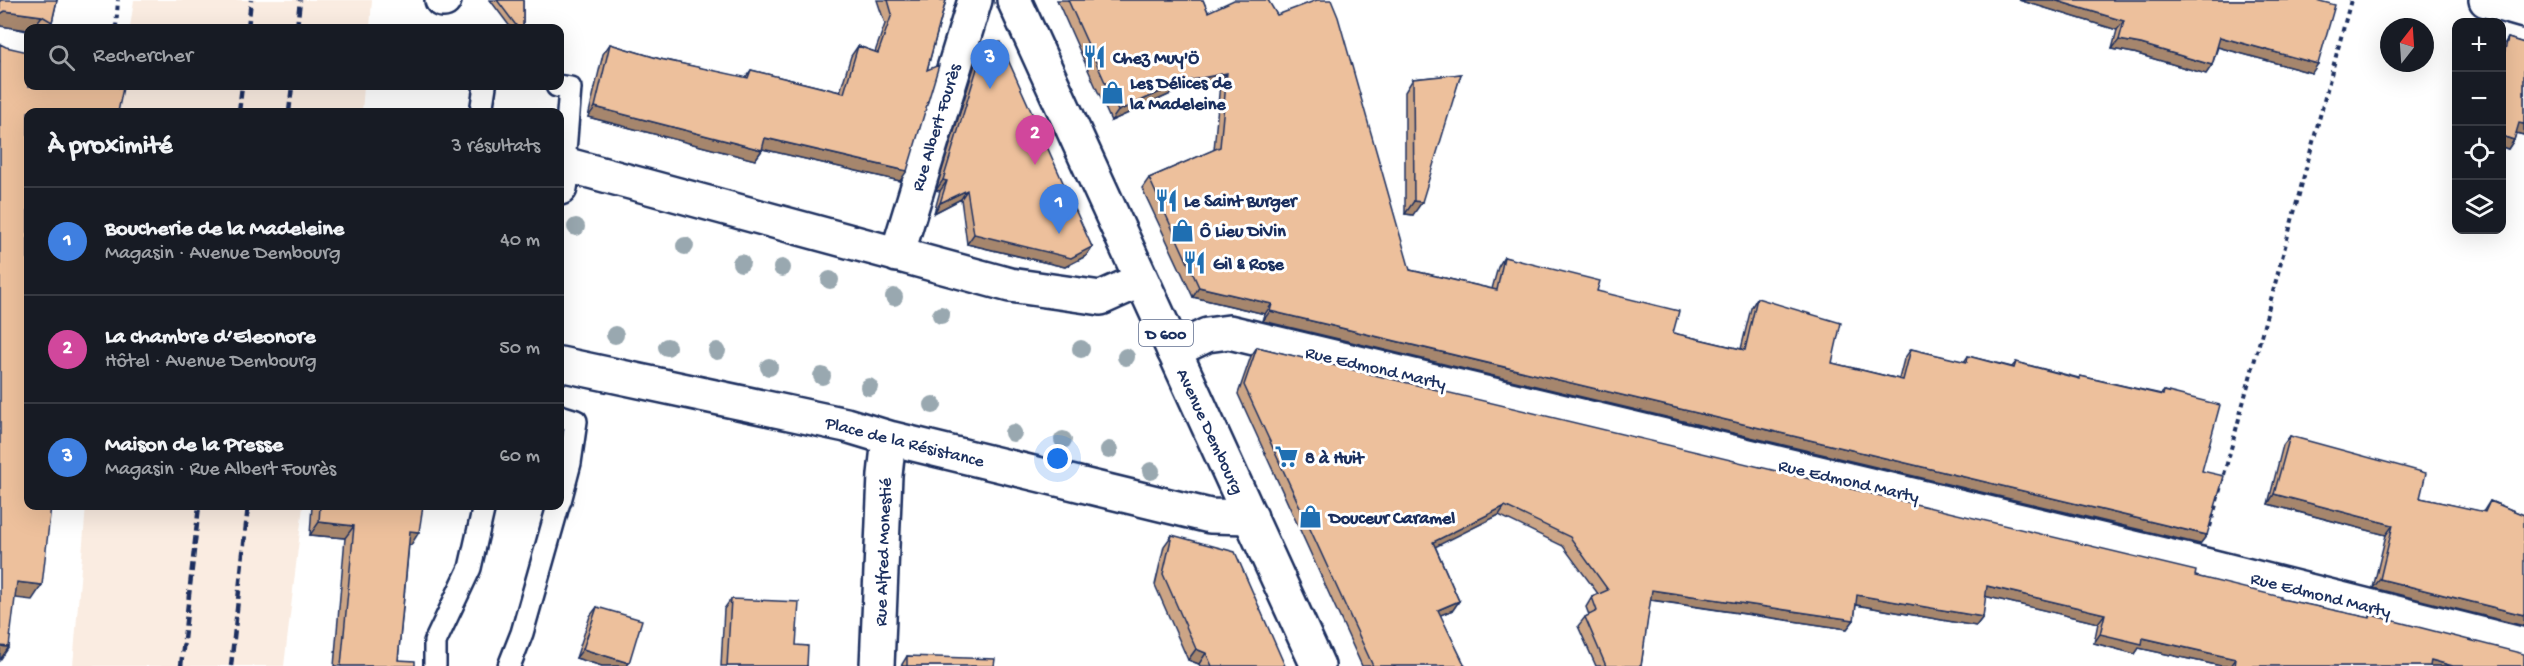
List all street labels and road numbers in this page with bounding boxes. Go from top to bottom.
street label: Rue Albert Fourès [908,60,967,194]
road number: D 600 [1139,320,1193,346]
street label: Rue Edmond Marty [1303,343,1448,396]
street label: Avenue Dembourg [1170,366,1247,498]
street label: Place de la Résistance [822,413,987,474]
street label: Rue Edmond Marty [1776,456,1921,509]
street label: Rue Alfred Monestié [871,477,898,627]
street label: Rue Edmond Marty [2248,569,2393,624]

